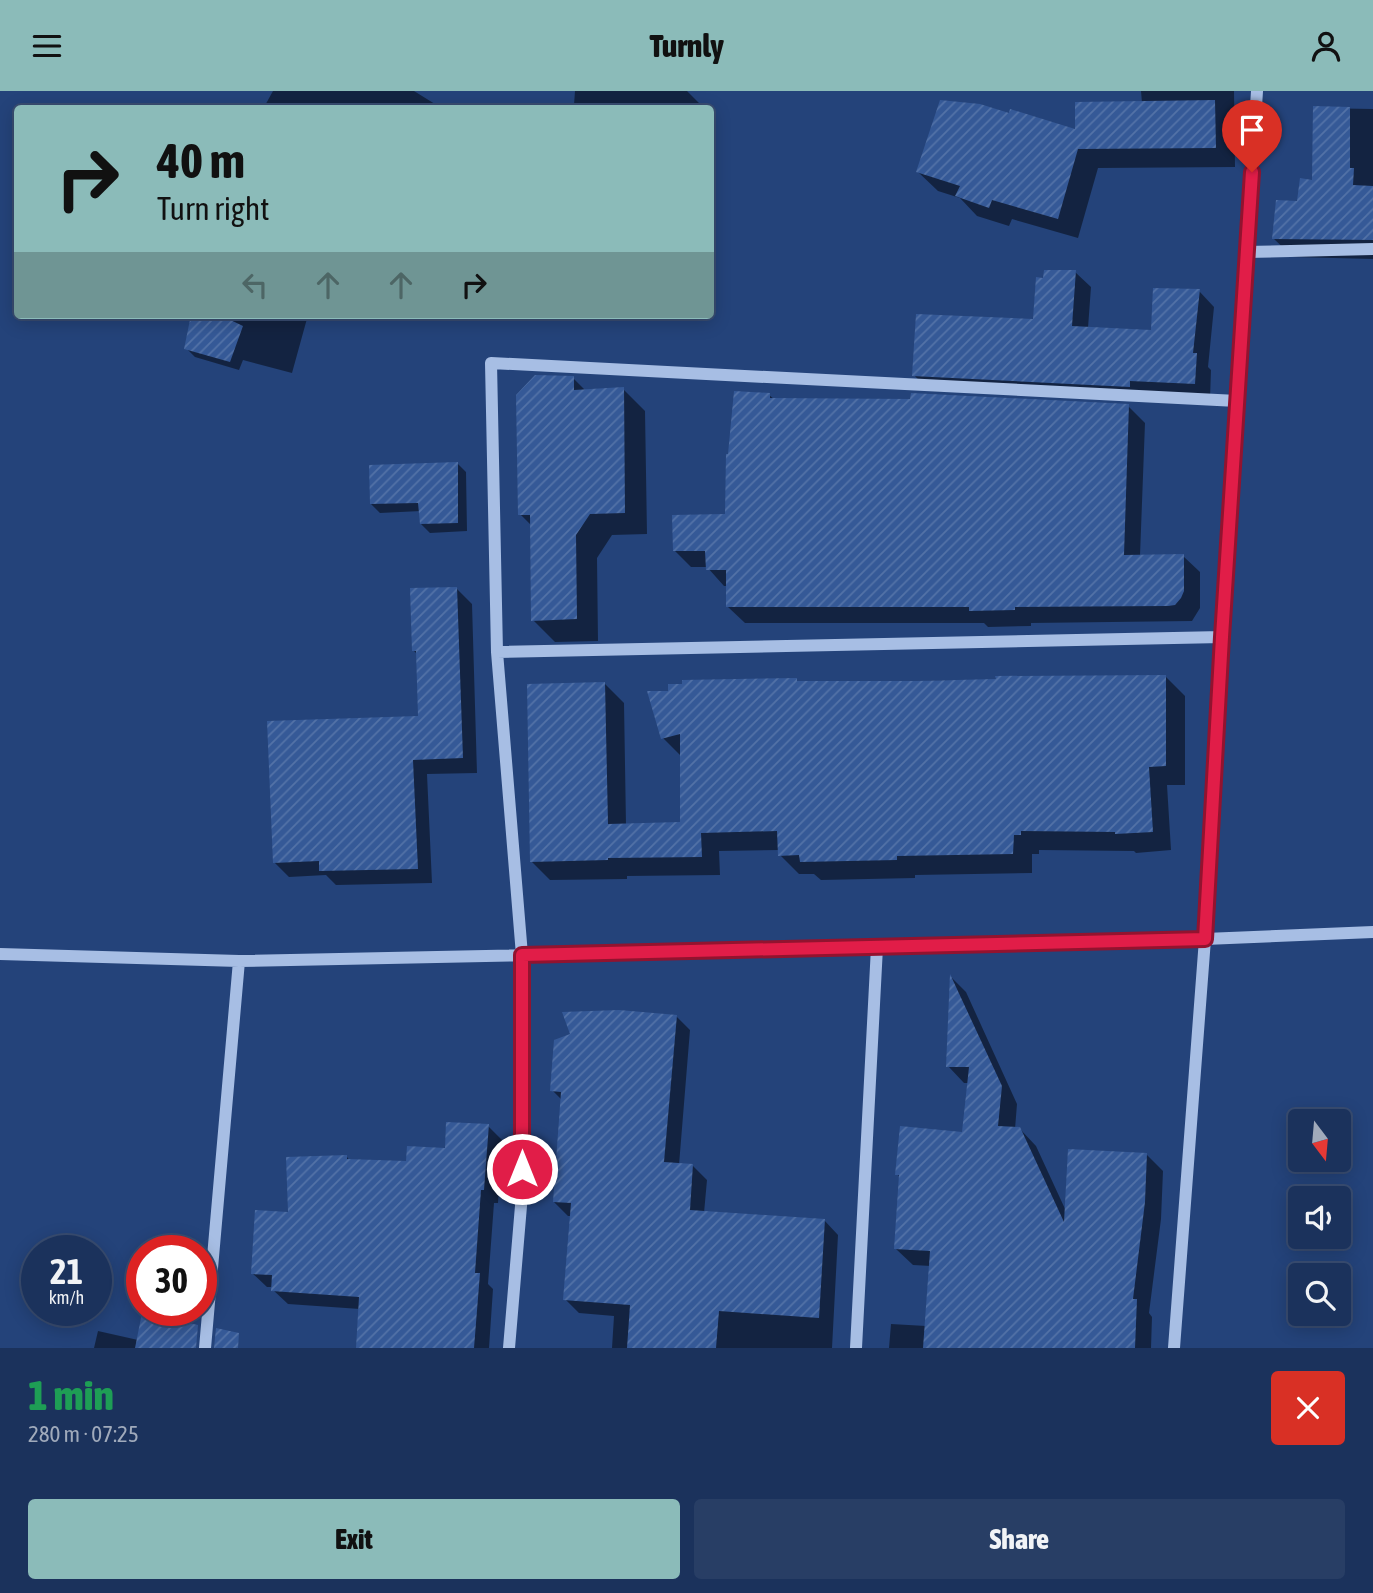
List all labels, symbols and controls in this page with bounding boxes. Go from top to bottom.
icon: menu [28,27,66,65]
text: Turnly [649,27,724,64]
icon: person [1307,27,1345,65]
pin [1222,100,1282,172]
icon: arrive [1233,111,1271,149]
text: 40 m [157,132,245,188]
icon: right [42,133,133,224]
text: Turn right [157,190,270,227]
icon: left [236,266,274,304]
icon: ahead [309,266,347,304]
icon: ahead [382,266,420,304]
icon: right [455,266,493,304]
north arrow [1288,1109,1351,1173]
map controls [1288,1109,1351,1326]
position arrow [485,1132,559,1206]
button: sound [1288,1186,1351,1249]
speed limit sign: 30 [126,1235,217,1326]
text: 21 [50,1251,83,1291]
button: search [1288,1263,1351,1326]
text: km/h [49,1287,84,1308]
text: 1 min [28,1371,114,1419]
button: close [1271,1371,1345,1445]
text: 280 m · 07:25 [28,1421,139,1447]
button: Exit [28,1499,680,1579]
button: Share [694,1499,1345,1579]

